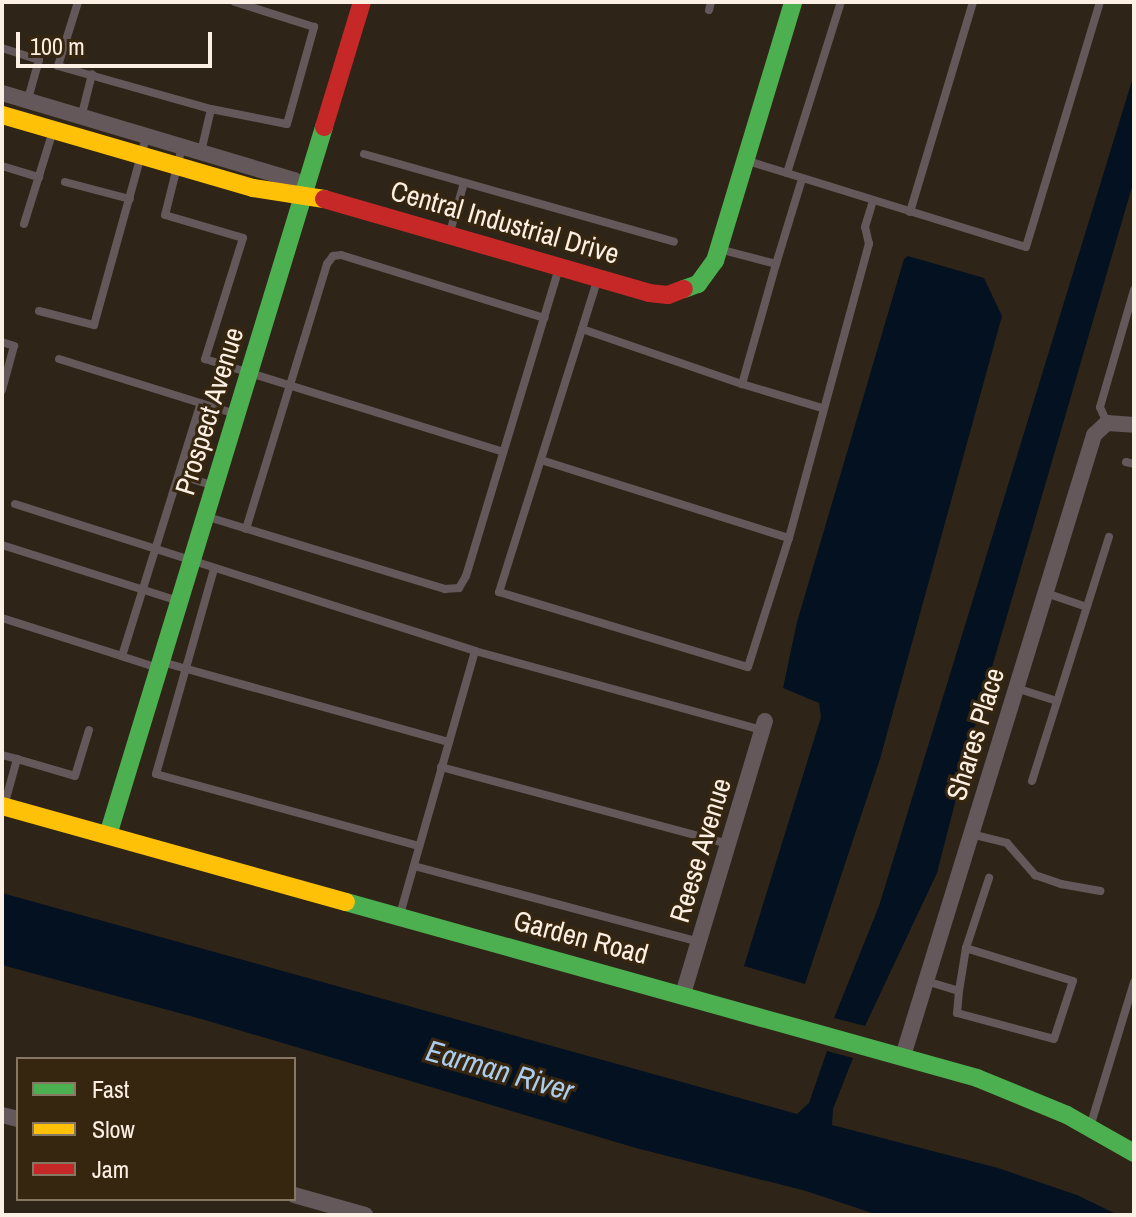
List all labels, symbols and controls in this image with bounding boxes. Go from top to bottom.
scale bar [20,16,216,66]
text: 100 m [30,30,85,62]
street label: Central Industrial Drive [387,173,623,271]
street label: Prospect Avenue [167,323,251,499]
street label: Shares Place [939,664,1011,804]
street label: Reese Avenue [662,773,738,927]
street label: Garden Road [510,903,652,971]
water label: Earman River [422,1032,578,1108]
legend [16,1057,296,1201]
text: Fast [92,1073,129,1105]
text: Slow [92,1113,135,1145]
text: Jam [92,1153,129,1185]

